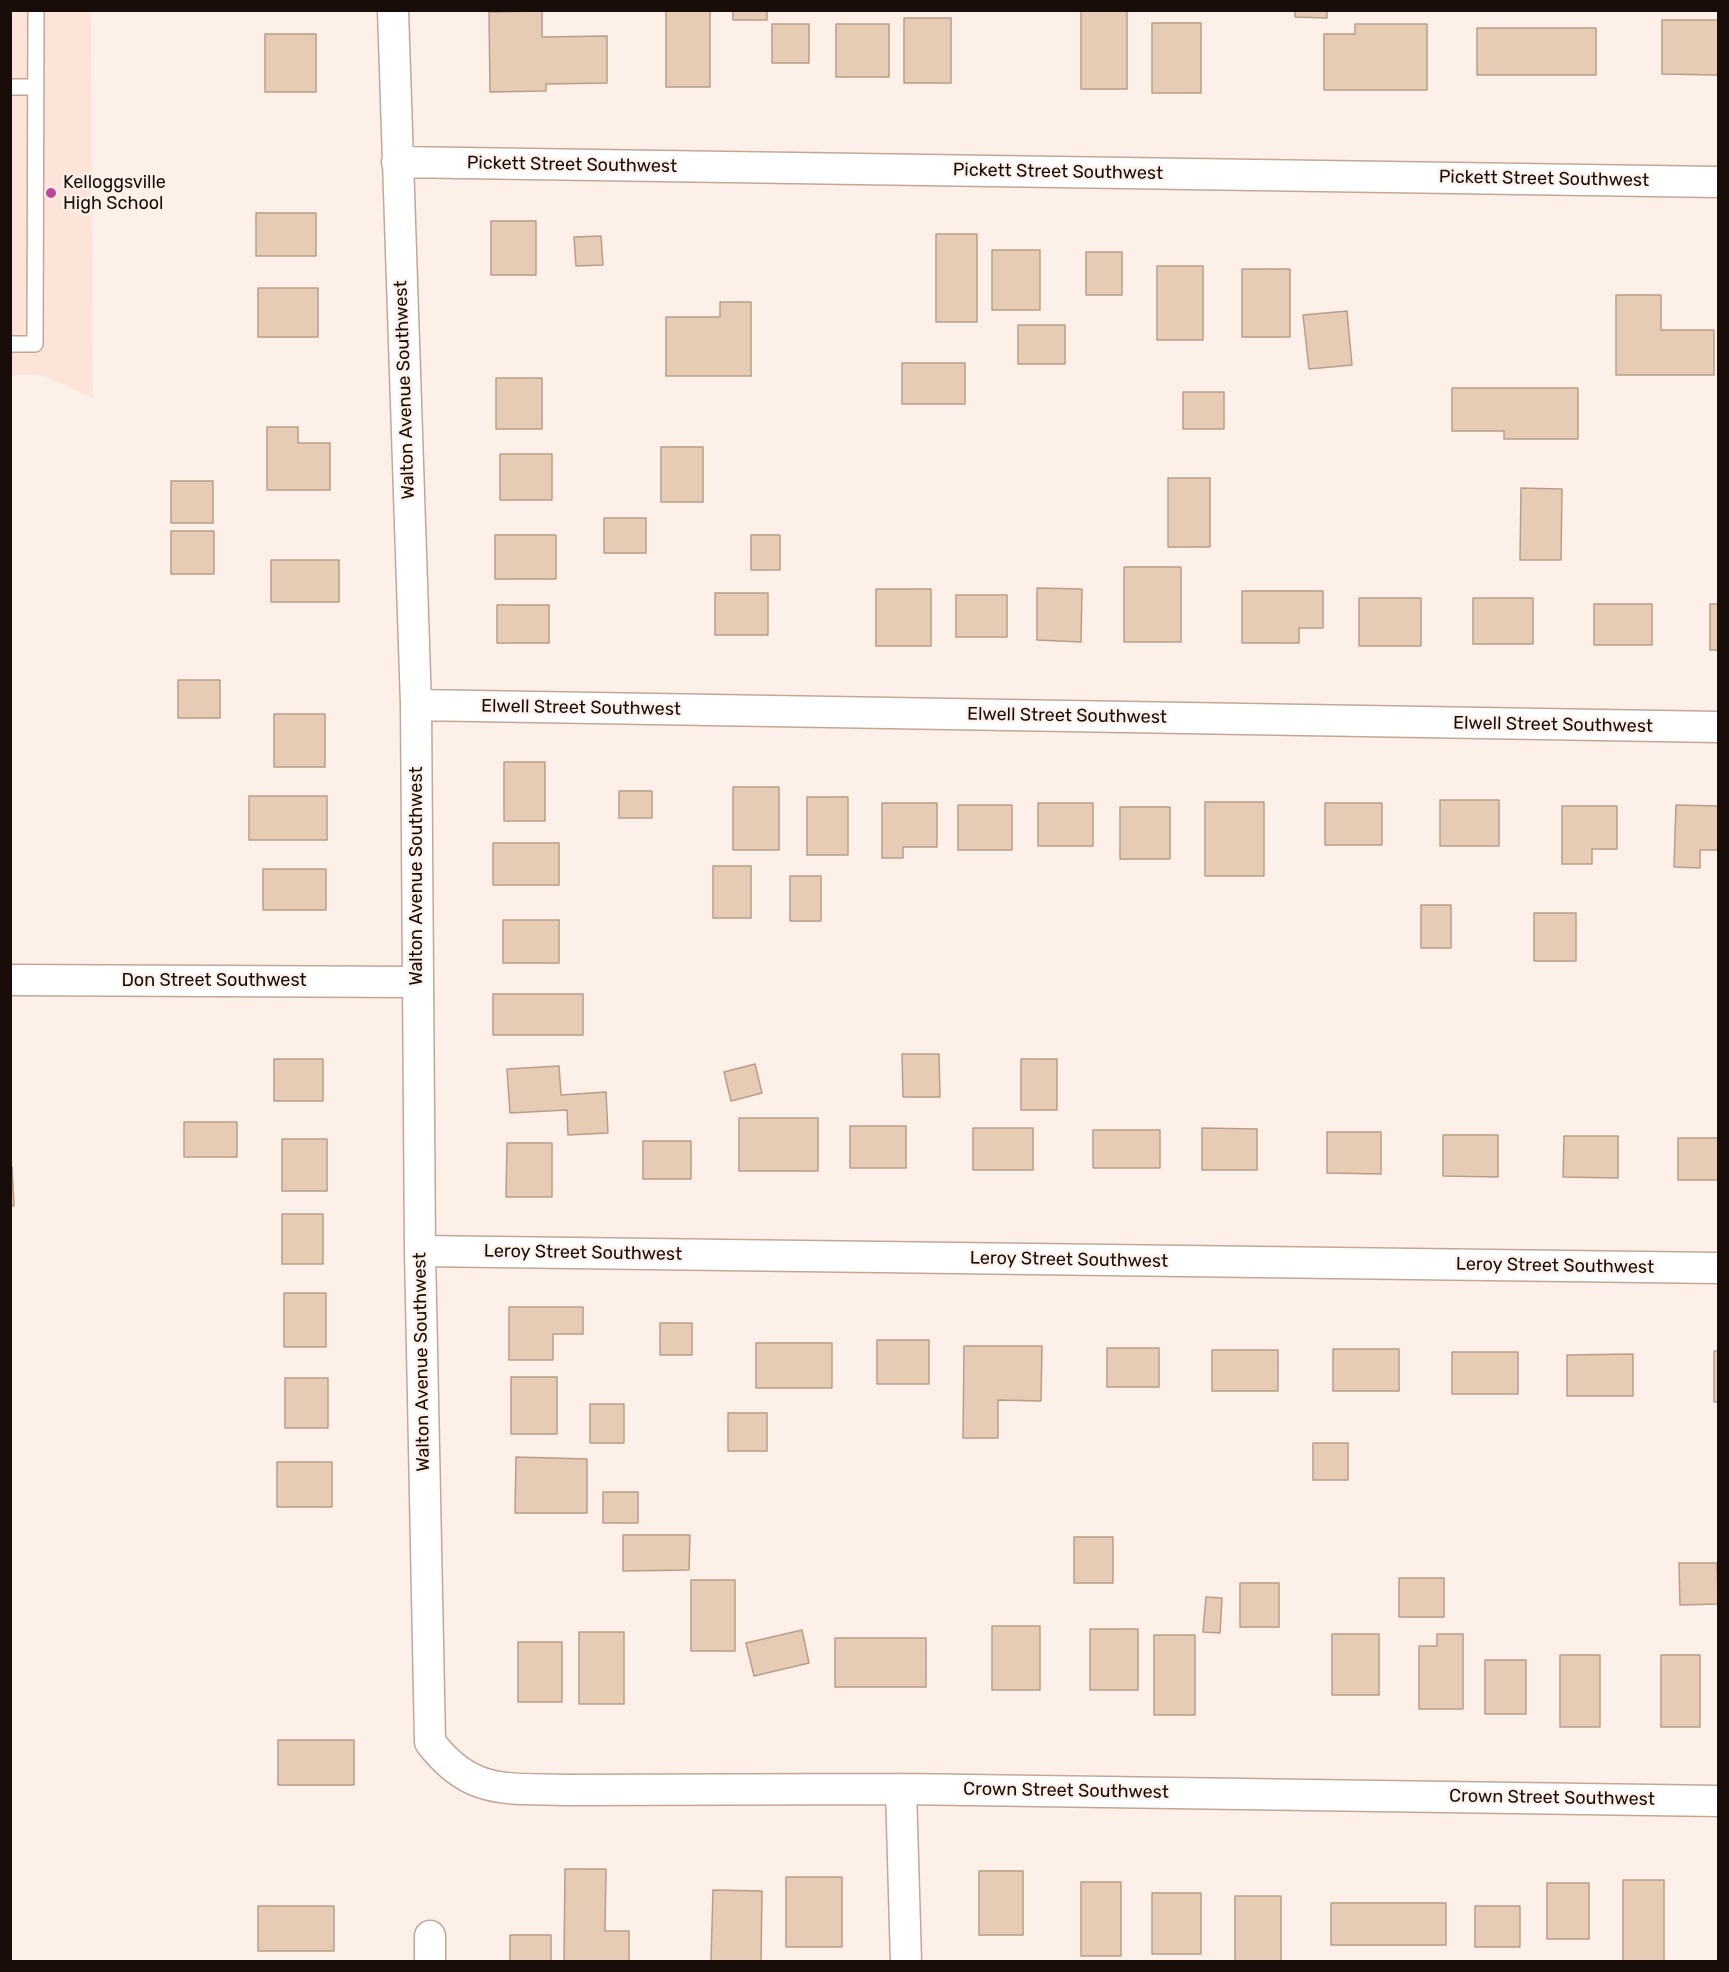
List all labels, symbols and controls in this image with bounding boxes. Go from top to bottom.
street label: Pickett Street Southwest [467,152,677,178]
street label: Pickett Street Southwest [953,159,1163,185]
street label: Pickett Street Southwest [1439,166,1649,192]
place label: Kelloggsville High School [63,172,166,214]
marker: Kelloggsville High School [44,186,58,200]
street label: Walton Avenue Southwest [390,280,420,500]
street label: Elwell Street Southwest [481,695,681,721]
street label: Elwell Street Southwest [967,703,1167,729]
street label: Elwell Street Southwest [1453,712,1653,738]
street label: Walton Avenue Southwest [406,766,428,986]
street label: Don Street Southwest [121,970,307,992]
street label: Leroy Street Southwest [484,1240,682,1266]
street label: Leroy Street Southwest [970,1247,1168,1273]
street label: Walton Avenue Southwest [409,1252,435,1472]
street label: Leroy Street Southwest [1456,1253,1654,1279]
street label: Crown Street Southwest [963,1778,1169,1804]
street label: Crown Street Southwest [1449,1785,1655,1811]

